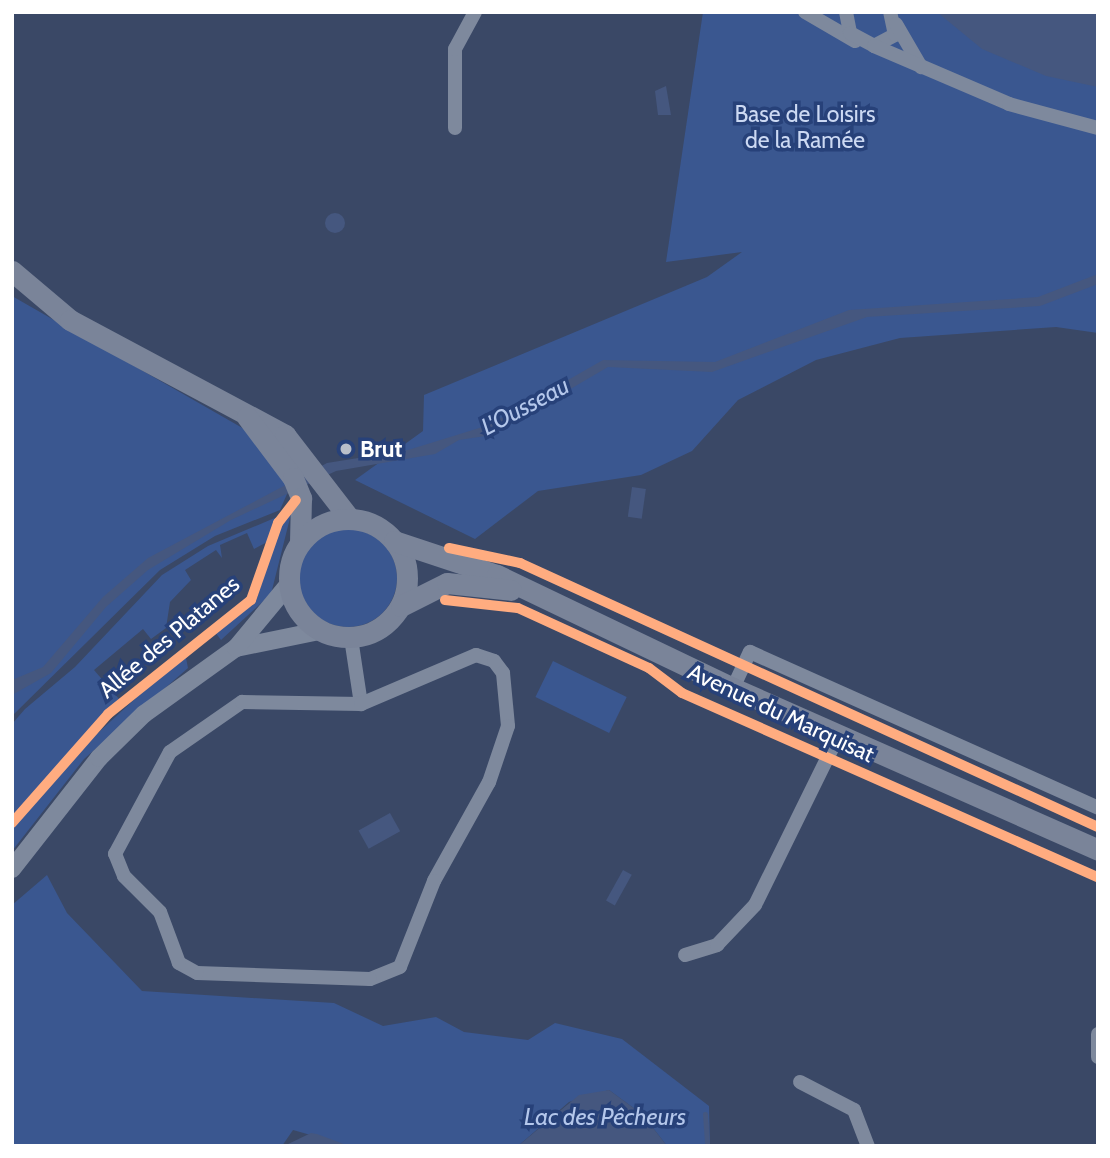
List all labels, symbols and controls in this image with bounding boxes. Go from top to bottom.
park label: Base de Loisirs de la Ramée [735,100,875,154]
water label: L'Ousseau [476,371,574,441]
place label: Brut [360,435,402,463]
marker: Brut [338,441,354,457]
street label: Allée des Platanes [93,570,245,704]
street label: Avenue du Marquisat [683,658,879,768]
water label: Lac des Pêcheurs [524,1103,686,1131]

